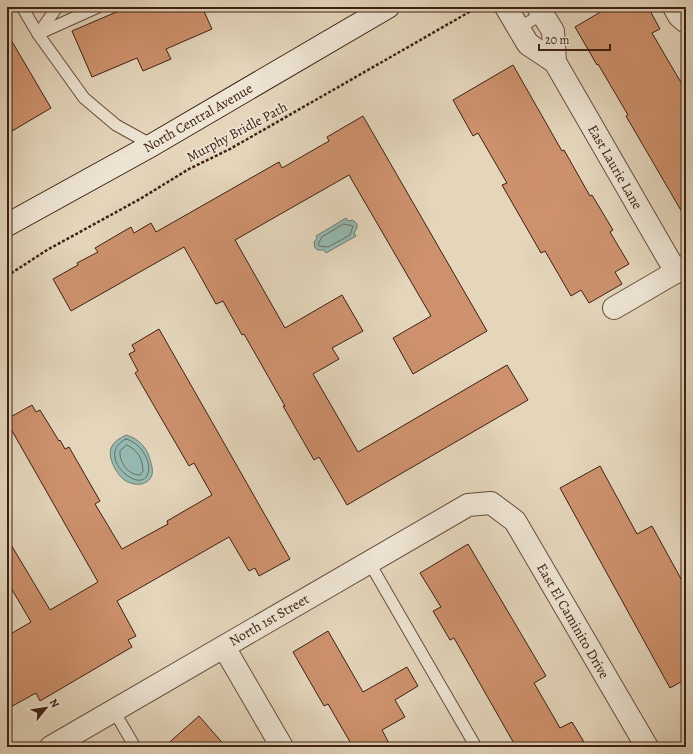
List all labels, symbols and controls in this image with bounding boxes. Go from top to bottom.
scale bar [539,26,610,52]
text: 20 m [545,32,569,48]
street label: North Central Avenue [140,79,256,157]
street label: Murphy Bridle Path [183,97,291,167]
street label: East Laurie Lane [583,121,647,213]
street label: East El Caminito Drive [532,560,614,682]
street label: North 1st Street [226,589,313,651]
north arrow [26,688,66,728]
text: N [46,696,63,710]

